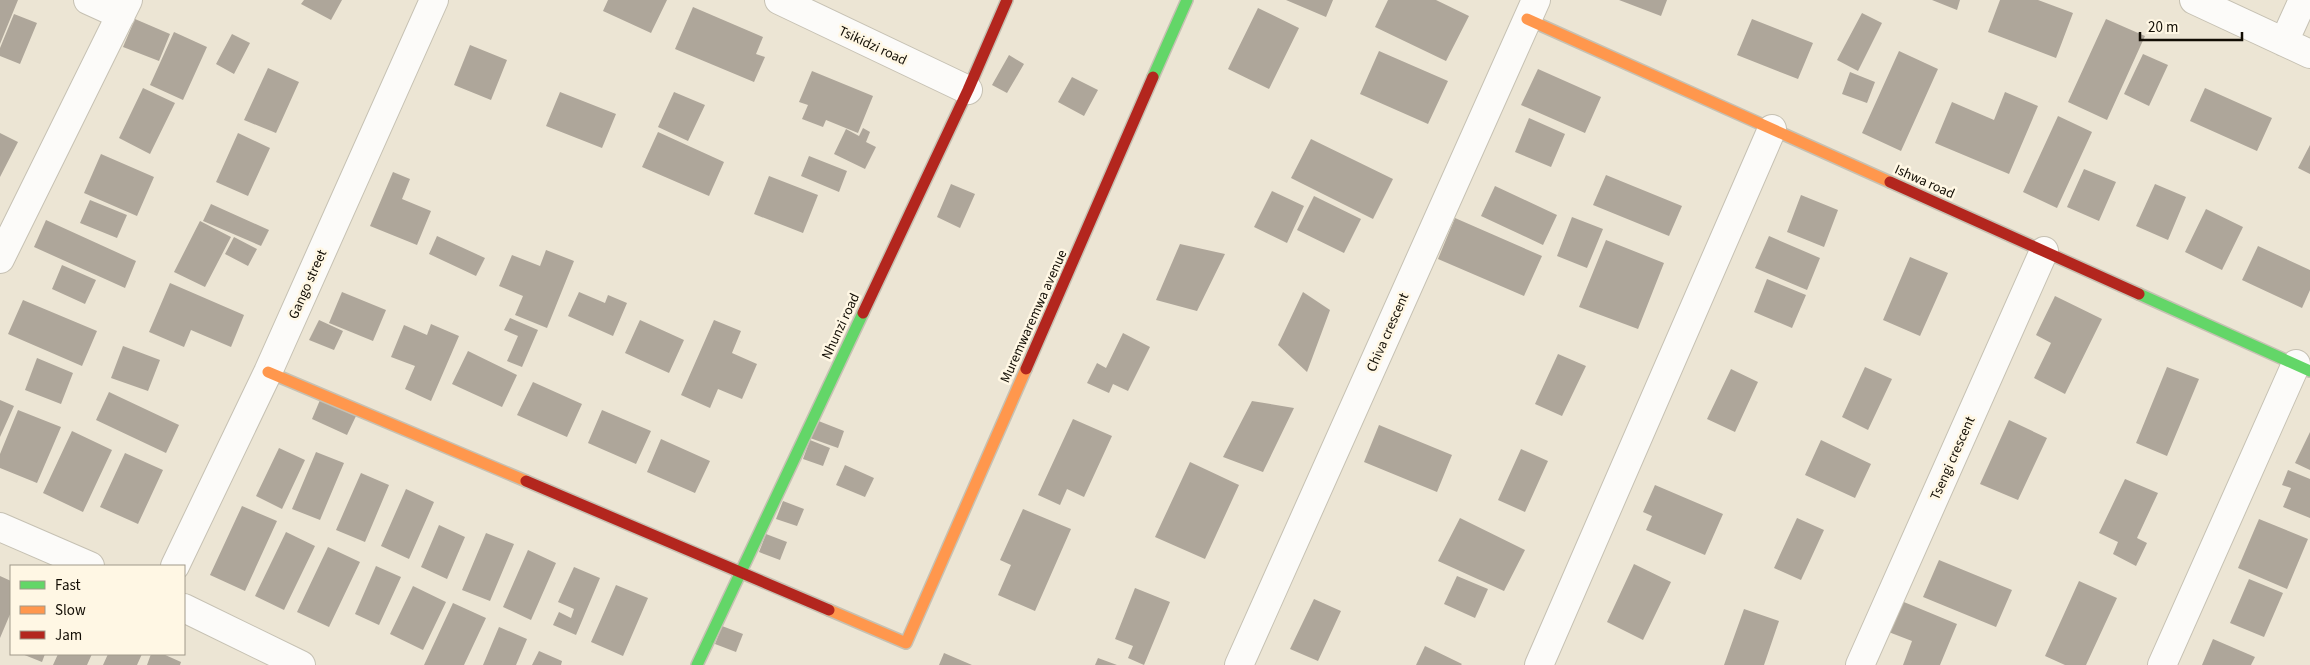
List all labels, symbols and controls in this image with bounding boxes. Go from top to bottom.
scale bar [2140,10,2242,42]
text: 20 m [2148,17,2178,38]
street label: Tsikidzi road [835,21,910,70]
street label: Ishwa road [1891,160,1958,204]
street label: Gango street [284,246,332,322]
street label: Muremwaremwa avenue [996,247,1072,386]
street label: Nhunzi road [817,290,865,363]
street label: Chiva crescent [1362,290,1414,375]
street label: Tsengi crescent [1926,413,1980,503]
legend [10,565,185,655]
text: Fast [55,575,81,596]
text: Slow [55,600,86,621]
text: Jam [55,625,82,646]

